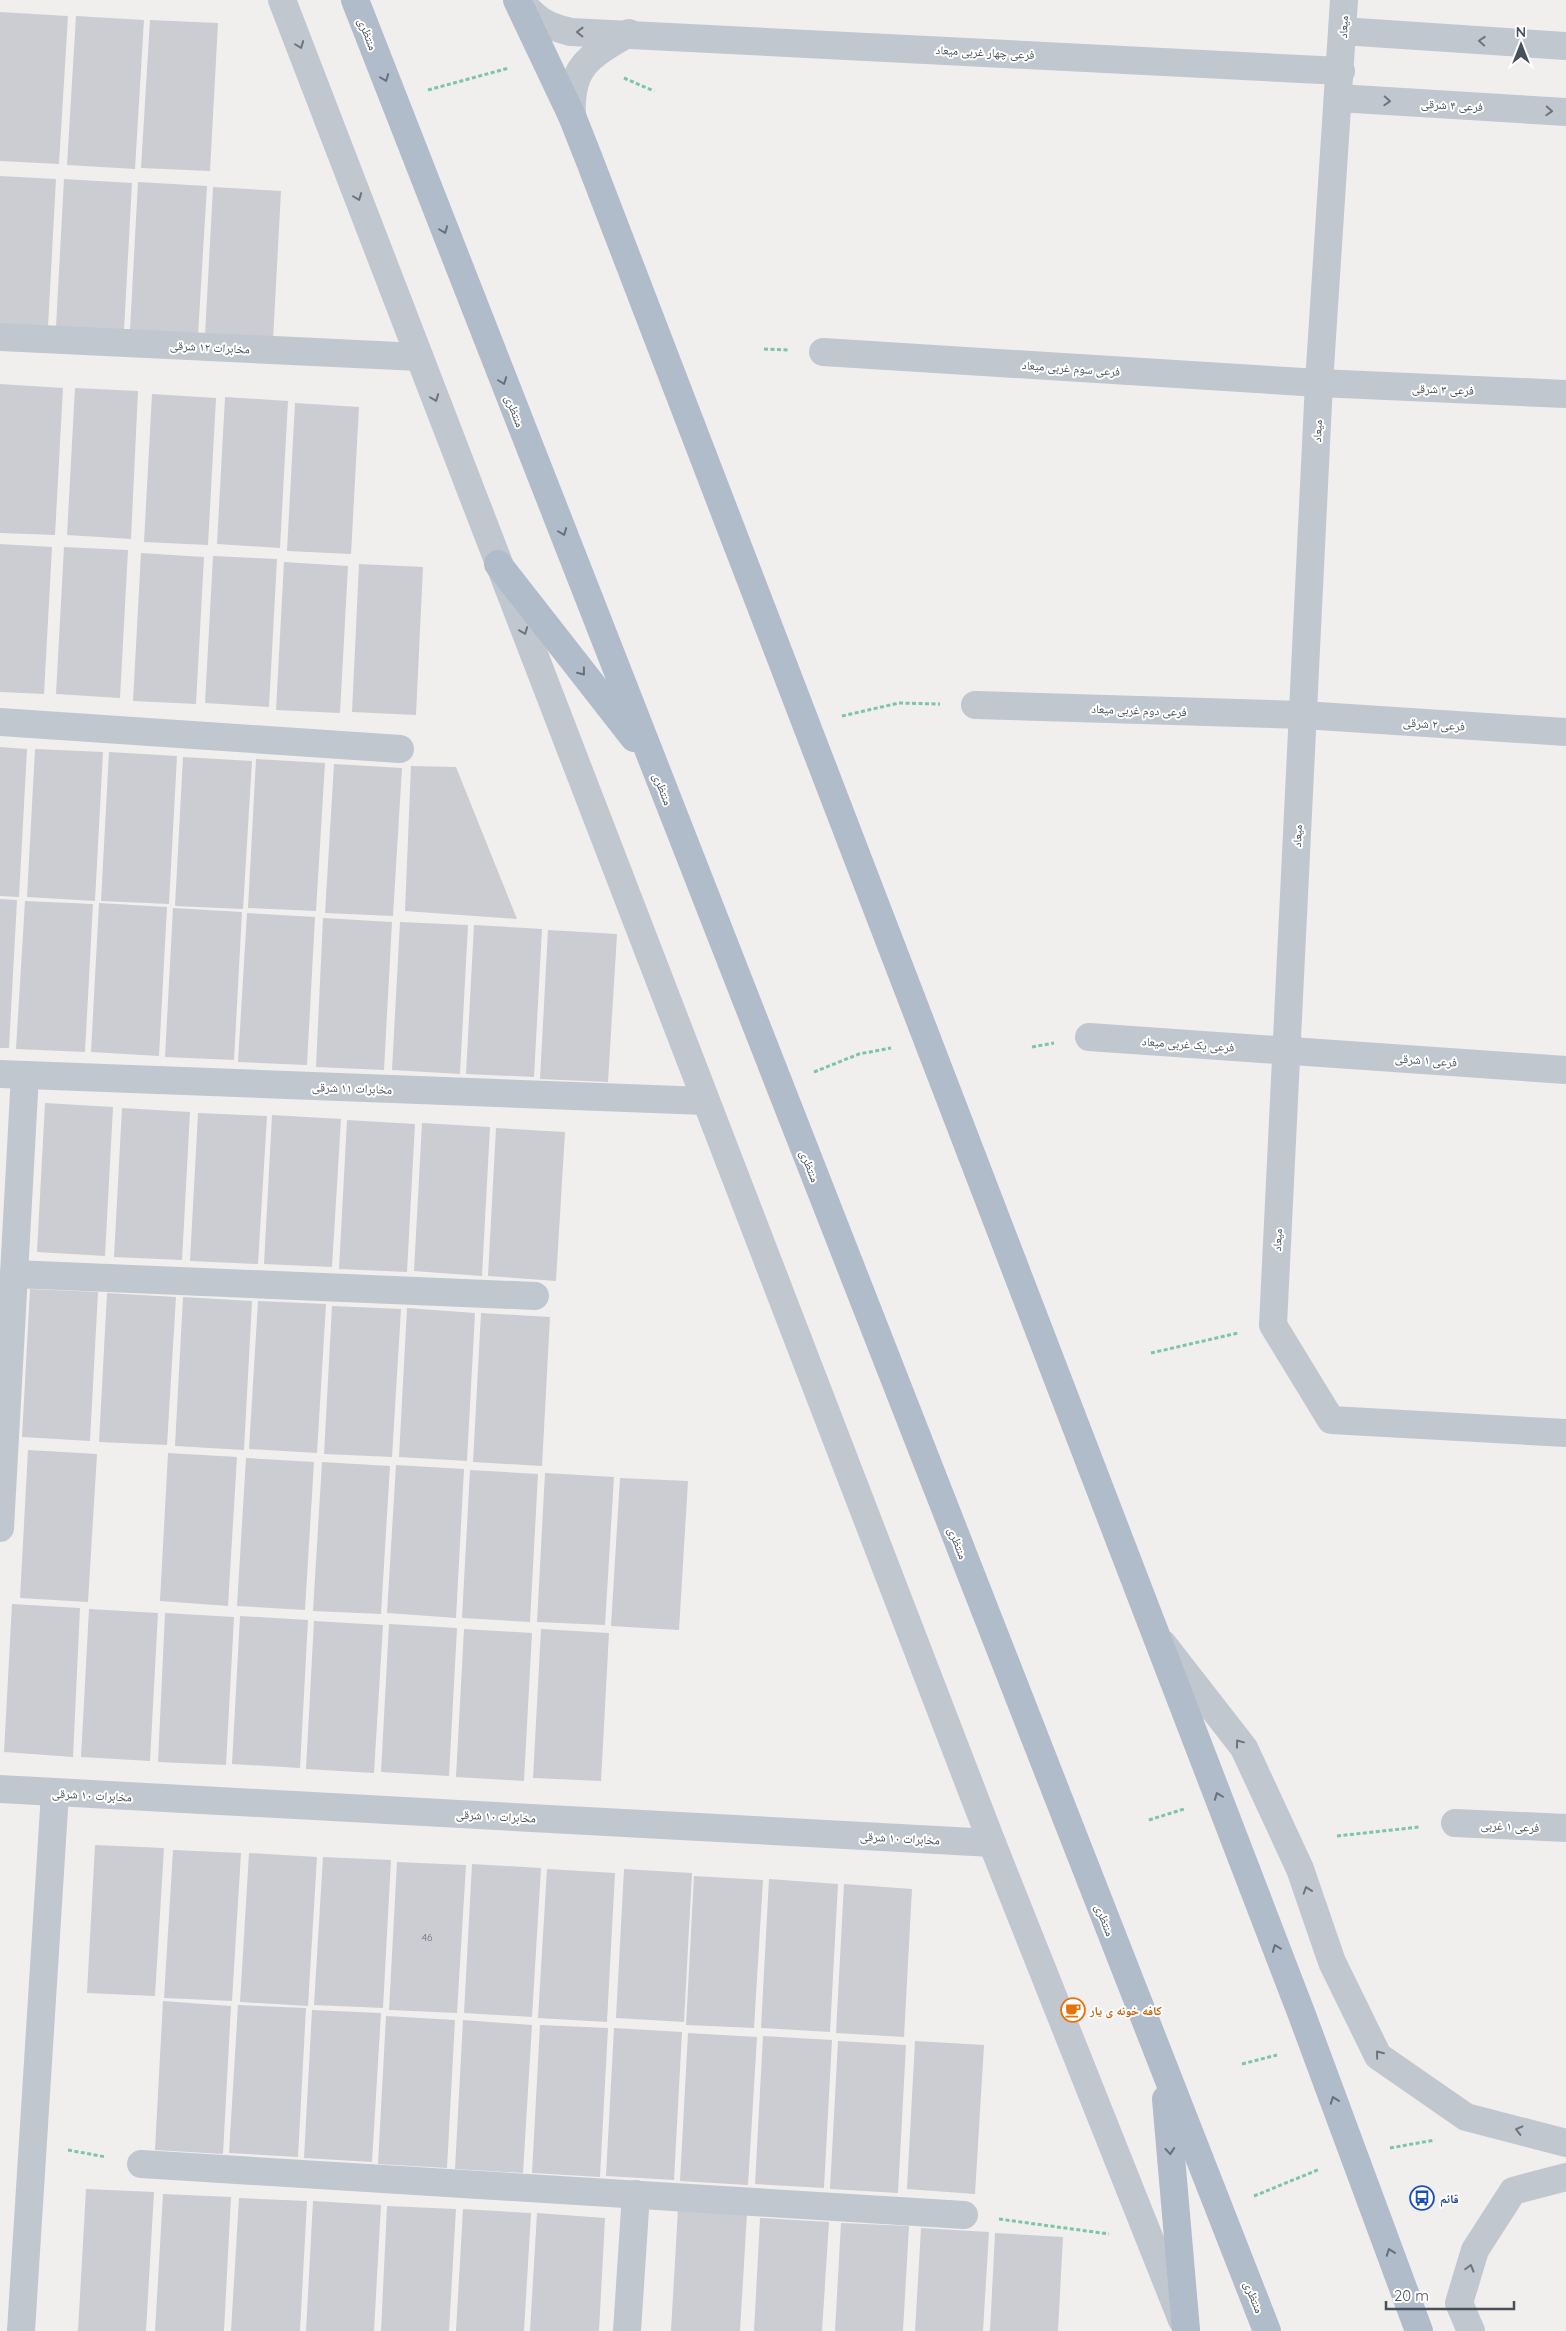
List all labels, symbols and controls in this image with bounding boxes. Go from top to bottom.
street label: میعاد [1335,15,1351,39]
street label: منتظری [355,16,381,52]
north arrow [1496,20,1546,70]
text: N [1516,23,1526,41]
one-way arrow [576,27,584,37]
one-way arrow [1478,35,1486,46]
one-way arrow [294,41,304,49]
street label: فرعی چهار غربی میعاد [935,42,1035,62]
one-way arrow [379,73,390,82]
one-way arrow [1383,96,1391,107]
street label: فرعی ۴ شرقی [1421,96,1483,114]
one-way arrow [1545,105,1553,116]
one-way arrow [352,192,362,201]
one-way arrow [438,225,448,233]
street label: مخابرات ۱۲ شرقی [170,337,250,357]
street label: فرعی سوم غربی میعاد [1021,357,1121,380]
one-way arrow [497,376,508,385]
street label: فرعی ۳ شرقی [1412,380,1474,398]
one-way arrow [429,393,439,402]
street label: منتظری [502,393,528,429]
street label: میعاد [1309,419,1325,443]
one-way arrow [556,527,567,536]
one-way arrow [518,627,528,635]
one-way arrow [577,666,585,675]
street label: فرعی دوم غربی میعاد [1091,701,1187,720]
street label: فرعی ۲ شرقی [1402,714,1466,734]
street label: منتظری [650,771,676,807]
street label: میعاد [1289,824,1305,848]
street label: فرعی یک غربی میعاد [1141,1033,1235,1055]
street label: فرعی ۱ شرقی [1394,1050,1458,1070]
street label: مخابرات ۱۱ شرقی [312,1079,392,1097]
street label: منتظری [797,1148,823,1184]
street label: میعاد [1269,1228,1285,1252]
street label: منتظری [945,1525,971,1561]
one-way arrow [1236,1739,1245,1748]
street label: مخابرات ۱۰ شرقی [52,1785,132,1805]
one-way arrow [1214,1792,1224,1801]
street label: مخابرات ۱۰ شرقی [456,1806,536,1826]
street label: فرعی ۱ غربی [1480,1817,1540,1835]
street label: مخابرات ۱۰ شرقی [860,1828,940,1848]
one-way arrow [1303,1886,1313,1894]
street label: منتظری [1092,1902,1118,1938]
house number: 46 [422,1931,433,1944]
one-way arrow [1272,1944,1283,1953]
cafe icon: کافه خونه ی یار [1060,1997,1086,2023]
place label: کافه خونه ی یار [1089,2003,1163,2019]
one-way arrow [1376,2050,1385,2059]
one-way arrow [1330,2096,1340,2105]
one-way arrow [1515,2126,1523,2136]
one-way arrow [1165,2148,1176,2156]
bus stop icon: قائم [1409,2185,1435,2211]
place label: قائم [1440,2191,1459,2207]
one-way arrow [1386,2249,1396,2257]
one-way arrow [1464,2265,1474,2273]
scale bar [1386,2278,1514,2310]
street label: منتظری [1241,2279,1267,2315]
text: 20 m [1394,2286,1429,2305]

